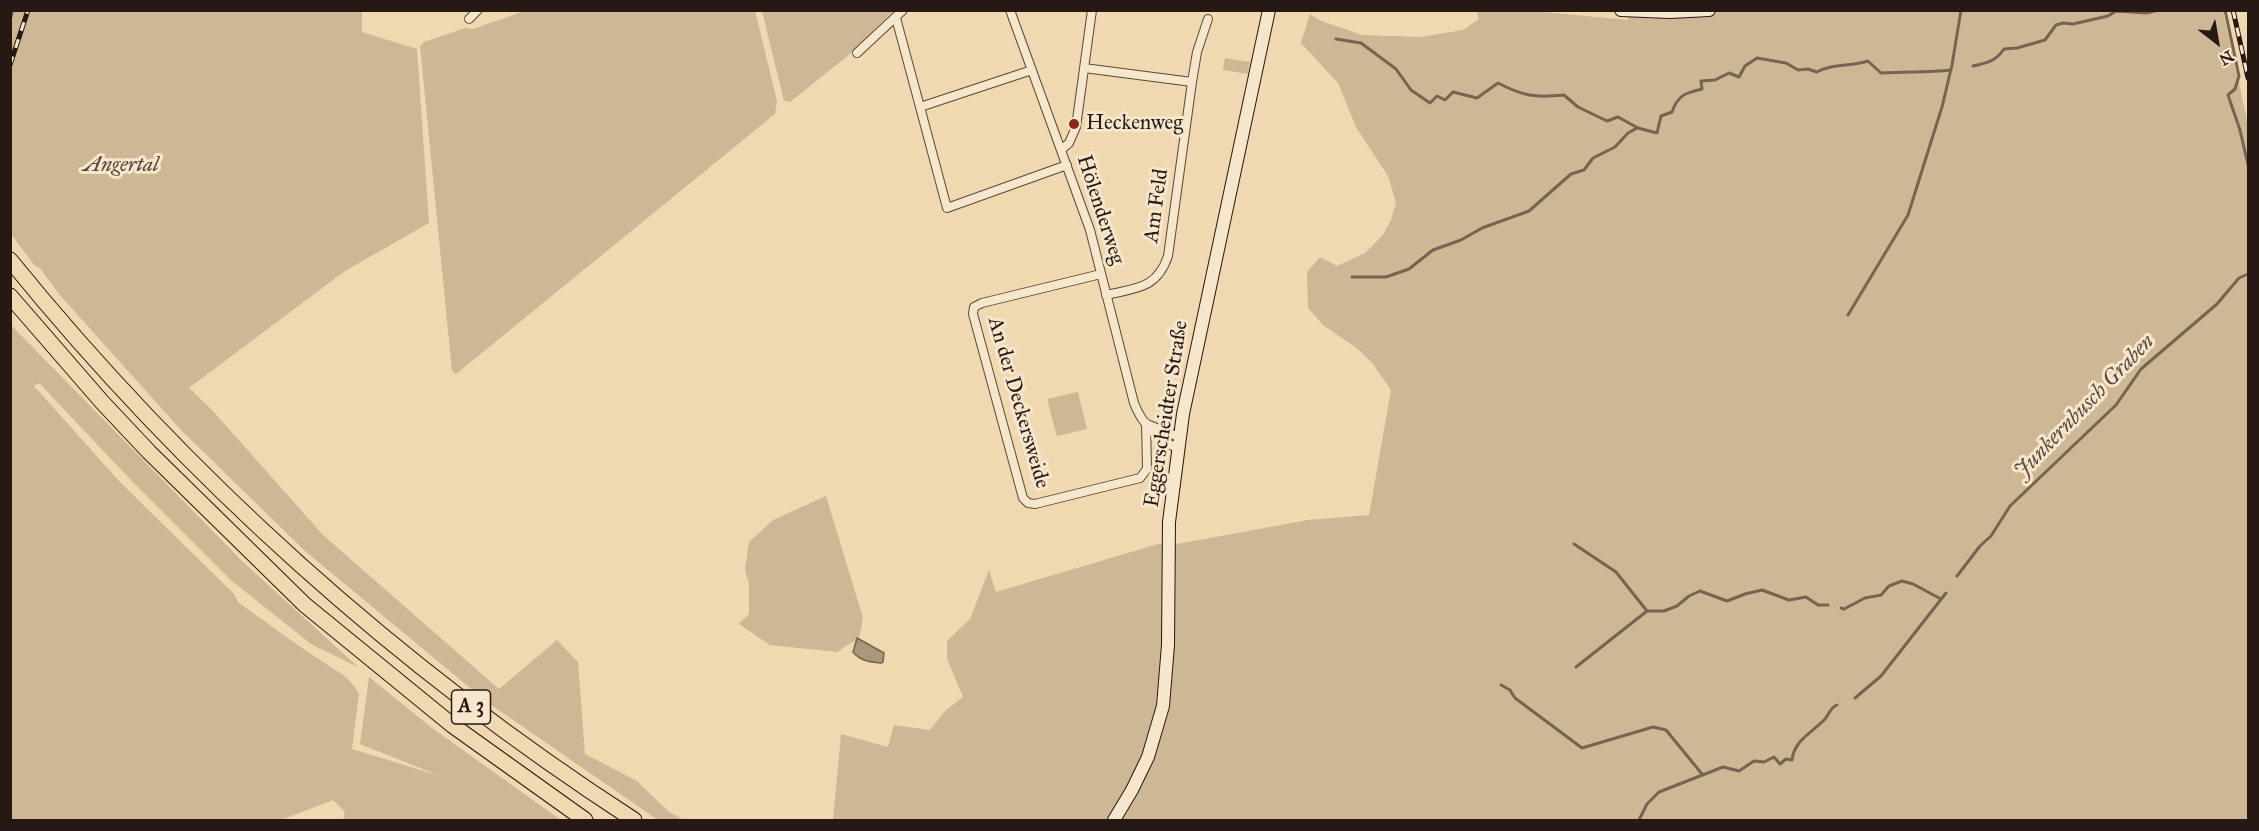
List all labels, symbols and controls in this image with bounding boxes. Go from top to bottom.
north arrow [2187,12,2247,72]
text: N [2216,46,2237,69]
place label: Heckenweg [1086,111,1183,137]
marker: Heckenweg [1067,117,1081,131]
street label: Hölenderweg [1070,152,1130,268]
park label: Angertal [83,153,159,179]
street label: Am Feld [1139,167,1175,245]
street label: An der Deckersweide [981,314,1055,492]
street label: Eggerscheidter Straße [1140,319,1194,509]
water label: Junkernbusch Graben [2009,329,2161,485]
road number: A 3 [452,690,490,724]

